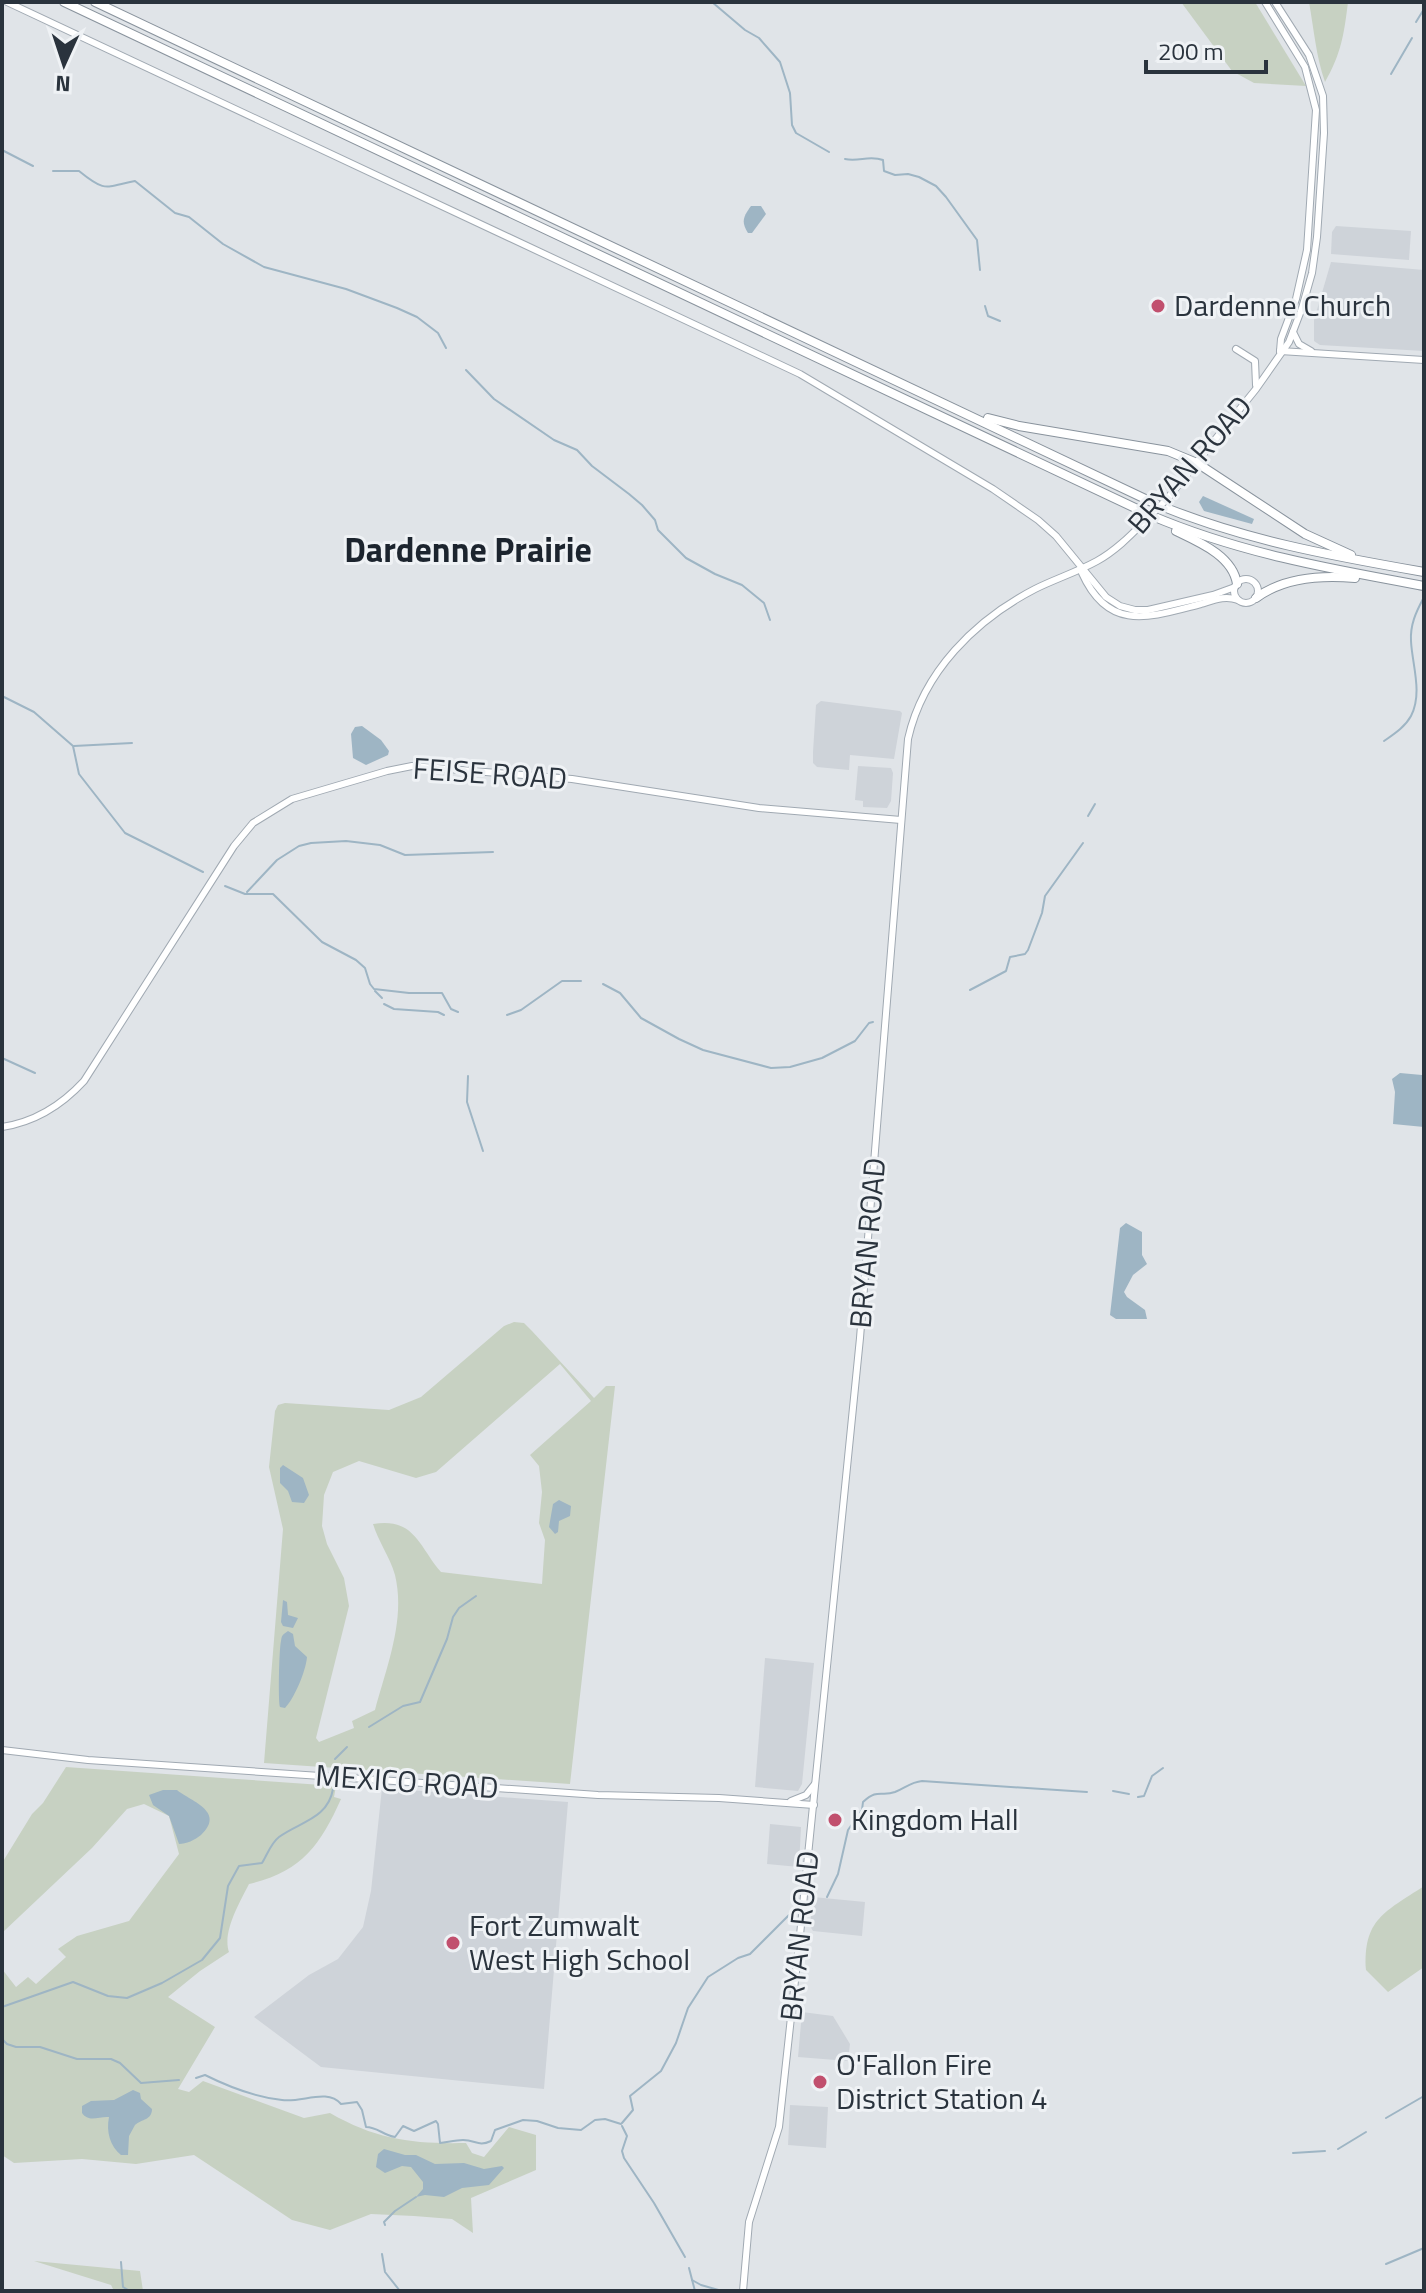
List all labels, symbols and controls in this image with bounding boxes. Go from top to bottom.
north arrow [24,24,104,104]
scale bar [1146,24,1266,74]
text: 200 m [1158,33,1224,69]
text: N [54,67,71,101]
place label: Dardenne Church [1174,282,1391,328]
marker: Dardenne Church [1149,297,1167,315]
street label: BRYAN ROAD [1116,385,1263,544]
district label: Dardenne Prairie [344,523,592,575]
street label: FEISE ROAD [411,745,569,801]
street label: BRYAN ROAD [837,1156,897,1330]
street label: MEXICO ROAD [314,1752,500,1810]
place label: Kingdom Hall [851,1796,1019,1842]
marker: Kingdom Hall [826,1811,844,1829]
street label: BRYAN ROAD [767,1848,831,2023]
place label: Fort Zumwalt West High School [469,1902,690,1982]
marker: Fort Zumwalt West High School [444,1934,462,1952]
place label: O'Fallon Fire District Station 4 [836,2041,1048,2121]
marker: O'Fallon Fire District Station 4 [811,2073,829,2091]

